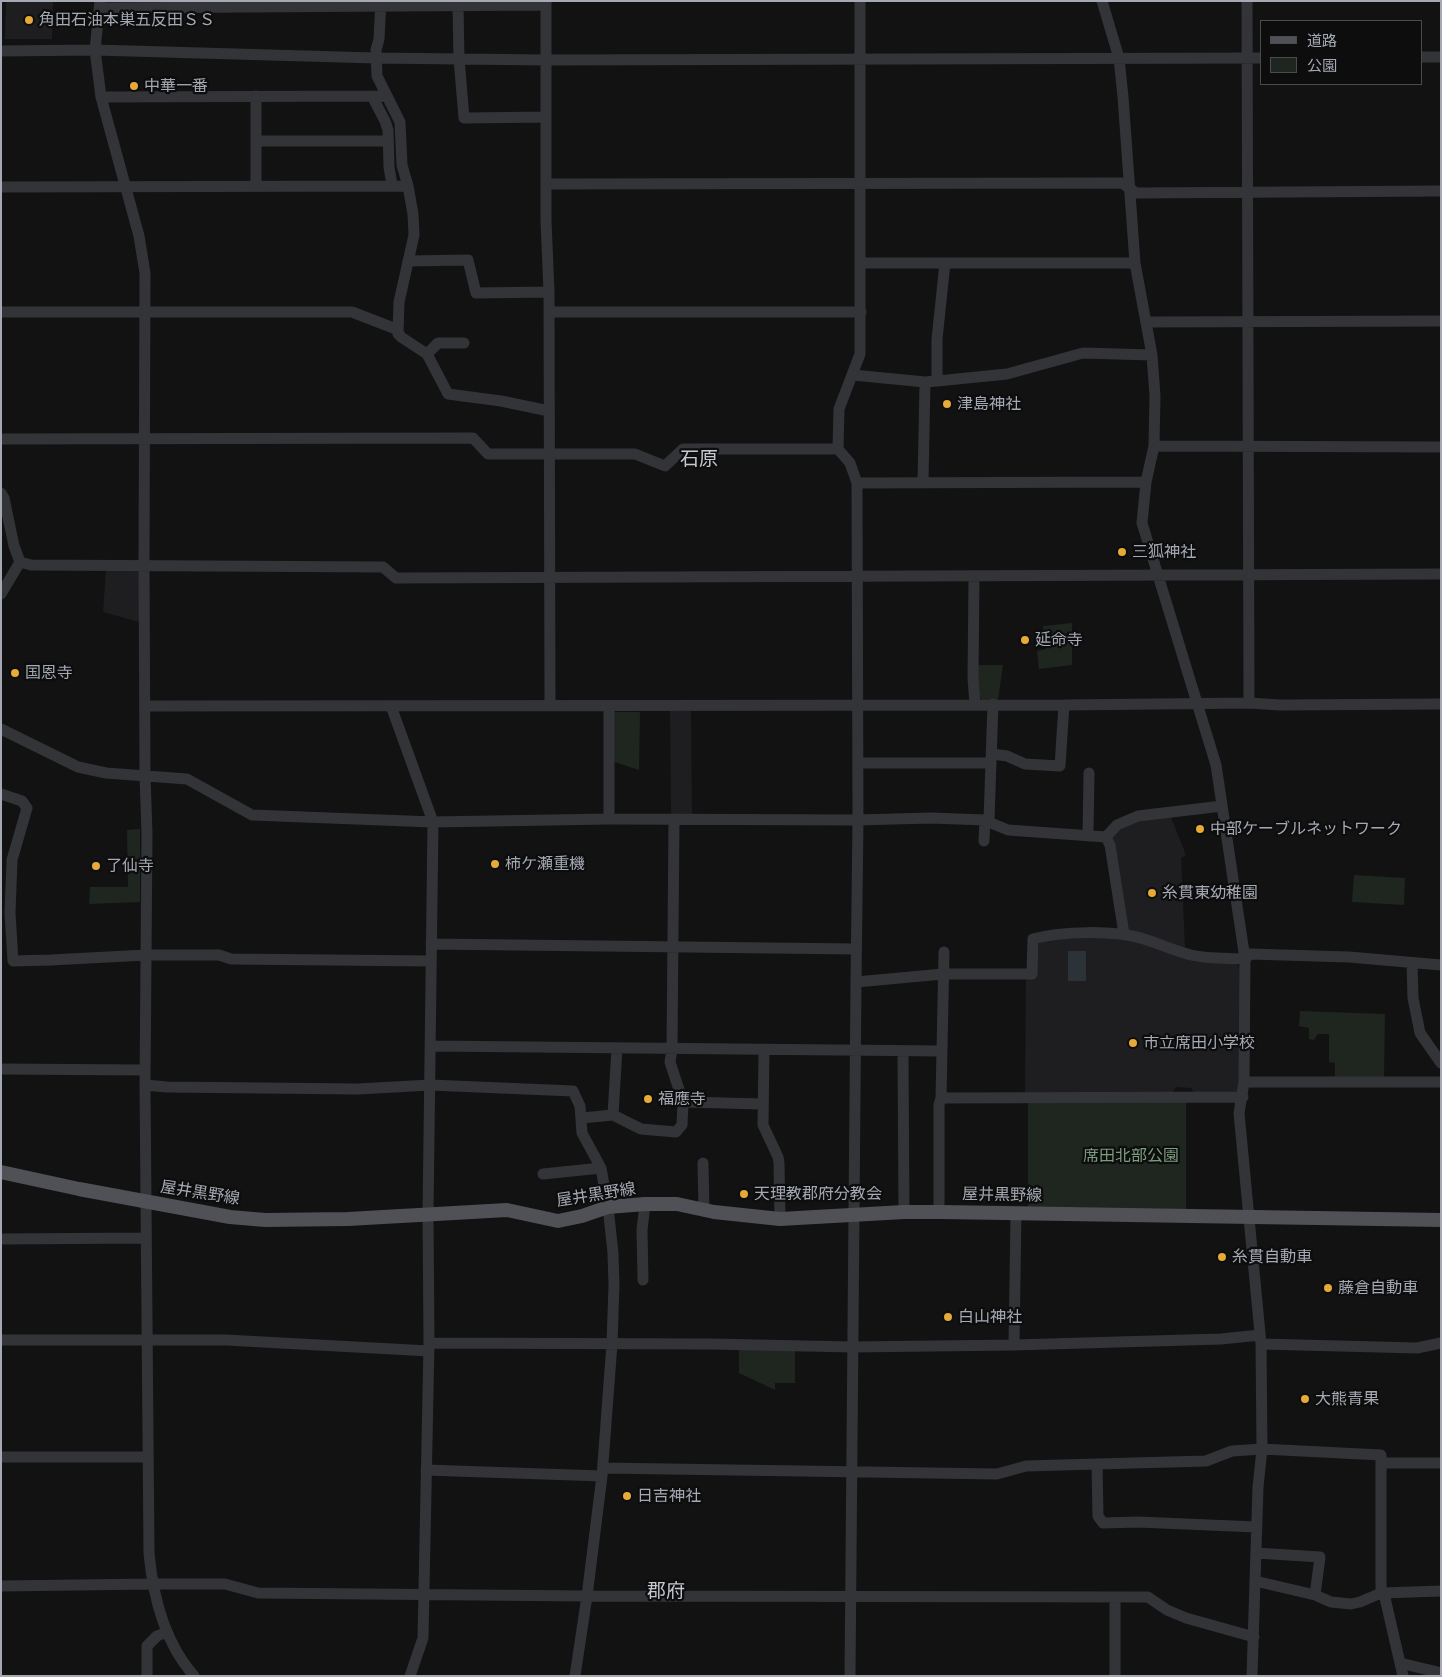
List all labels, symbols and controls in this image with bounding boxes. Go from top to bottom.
place label: 角田石油本巣五反田ＳＳ [39,10,215,30]
marker: 角田石油本巣五反田ＳＳ [23,14,35,26]
legend [1260,20,1422,85]
text: 道路 [1307,32,1337,50]
text: 公園 [1307,57,1337,75]
place label: 中華一番 [144,76,208,96]
marker: 中華一番 [128,80,140,92]
place label: 津島神社 [957,394,1021,414]
marker: 津島神社 [941,398,953,410]
district label: 石原 [680,448,718,470]
place label: 三狐神社 [1132,542,1196,562]
marker: 三狐神社 [1116,546,1128,558]
place label: 延命寺 [1035,630,1083,650]
marker: 延命寺 [1019,634,1031,646]
place label: 国恩寺 [25,663,73,683]
marker: 国恩寺 [9,667,21,679]
place label: 中部ケーブルネットワーク [1210,819,1402,839]
marker: 中部ケーブルネットワーク [1194,823,1206,835]
place label: 柿ケ瀬重機 [505,854,585,874]
place label: 了仙寺 [106,856,154,876]
marker: 柿ケ瀬重機 [489,858,501,870]
marker: 了仙寺 [90,860,102,872]
place label: 糸貫東幼稚園 [1162,883,1258,903]
marker: 糸貫東幼稚園 [1146,887,1158,899]
place label: 市立席田小学校 [1143,1033,1255,1053]
marker: 市立席田小学校 [1127,1037,1139,1049]
place label: 福應寺 [658,1089,706,1109]
marker: 福應寺 [642,1093,654,1105]
park label: 席田北部公園 [1083,1146,1179,1166]
street label: 屋井黒野線 [159,1177,241,1209]
street label: 屋井黒野線 [555,1179,637,1211]
place label: 天理教郡府分教会 [754,1184,882,1204]
street label: 屋井黒野線 [962,1185,1042,1205]
marker: 天理教郡府分教会 [738,1188,750,1200]
place label: 糸貫自動車 [1232,1247,1312,1267]
marker: 糸貫自動車 [1216,1251,1228,1263]
place label: 藤倉自動車 [1338,1278,1418,1298]
marker: 藤倉自動車 [1322,1282,1334,1294]
place label: 白山神社 [958,1307,1022,1327]
marker: 白山神社 [942,1311,954,1323]
place label: 大熊青果 [1315,1389,1379,1409]
marker: 大熊青果 [1299,1393,1311,1405]
place label: 日吉神社 [637,1486,701,1506]
marker: 日吉神社 [621,1490,633,1502]
district label: 郡府 [647,1580,685,1602]

